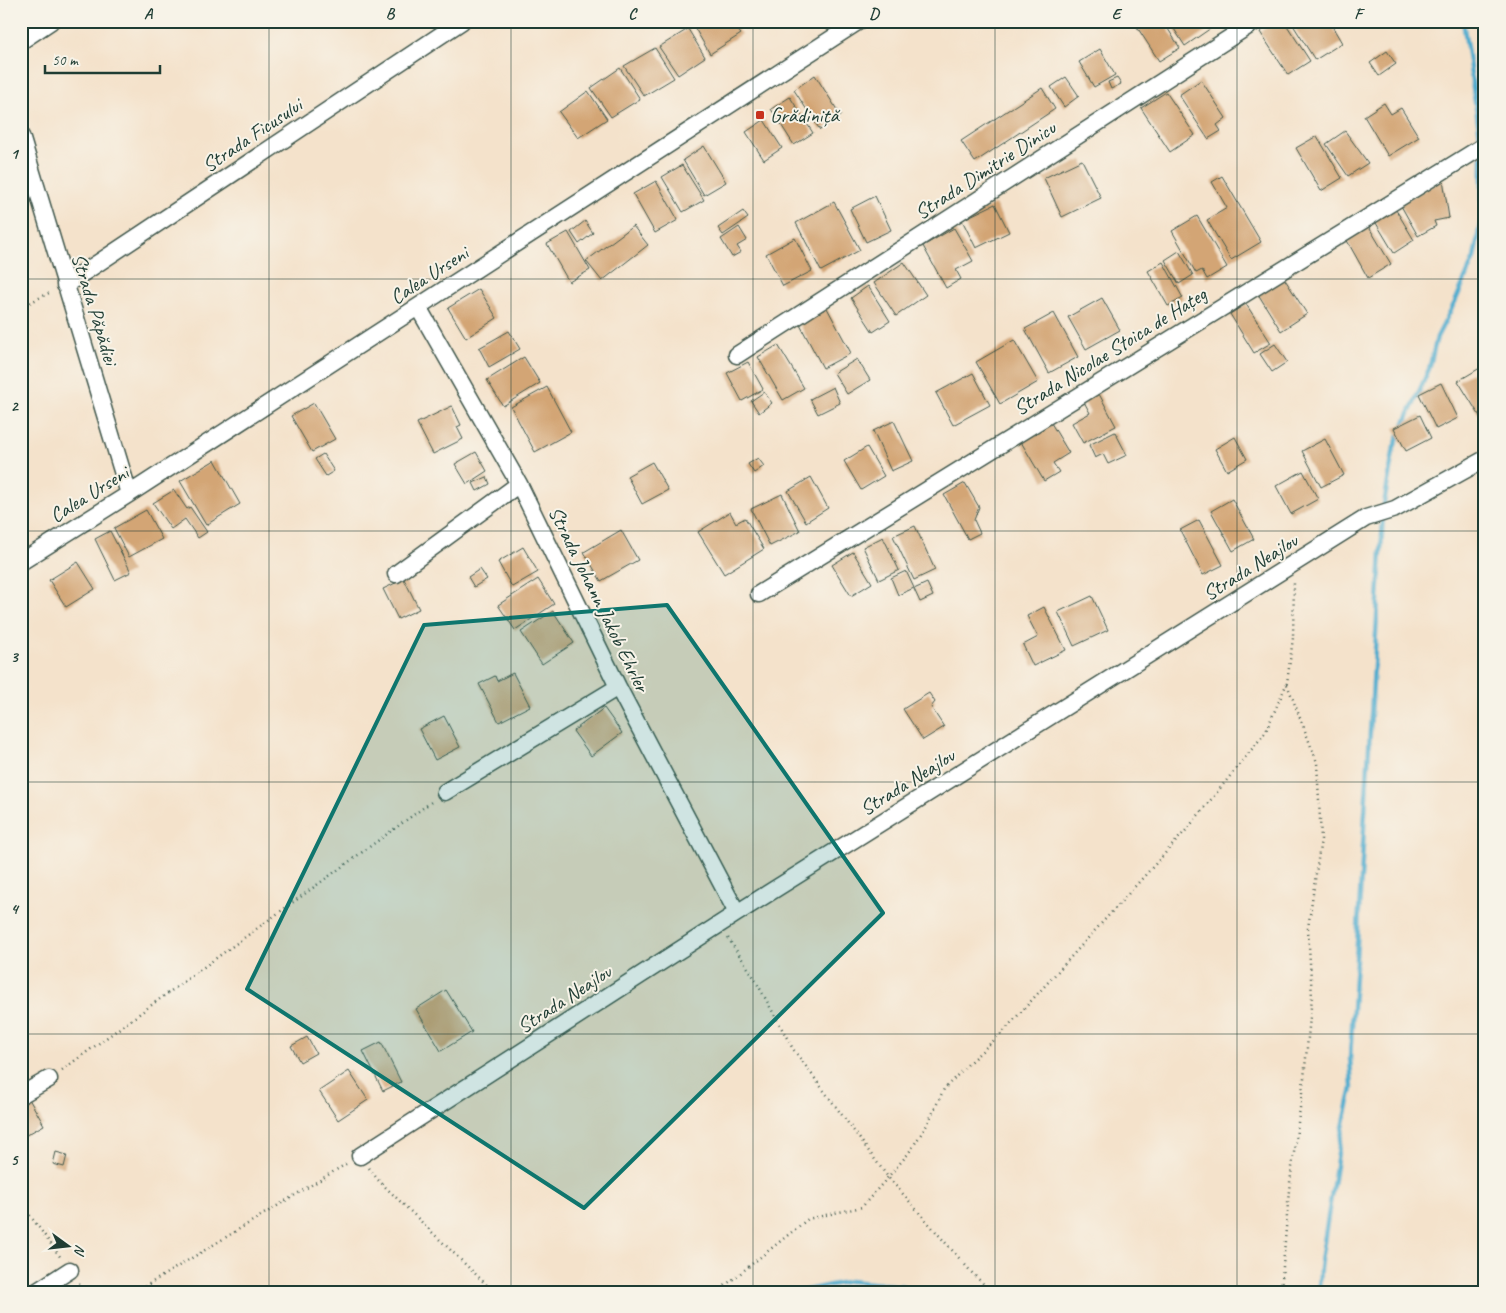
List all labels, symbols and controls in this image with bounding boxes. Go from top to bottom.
text: A [144,4,154,24]
text: B [386,4,396,24]
text: C [628,4,638,24]
text: D [869,4,880,24]
text: E [1112,4,1123,24]
text: F [1354,4,1365,24]
scale bar [45,42,160,74]
text: 50 m [52,51,79,70]
street label: Strada Ficusului [197,90,309,178]
place label: Grădiniță [770,102,840,128]
marker: Grădiniță [754,109,766,121]
street label: Strada Dimitrie Dinicu [910,114,1061,225]
text: 1 [10,144,19,164]
street label: Calea Urseni [385,238,476,310]
street label: Strada Păpădiei [66,250,125,371]
street label: Strada Nicolae Stoica de Hațeg [1009,280,1213,421]
text: 2 [10,396,19,416]
street label: Calea Urseni [45,458,136,528]
street label: Strada Johann Jakob Ehrler [543,502,656,697]
street label: Strada Neajlov [1198,527,1304,606]
text: 3 [10,647,19,667]
street label: Strada Neajlov [855,742,961,821]
text: 4 [10,899,19,919]
street label: Strada Neajlov [512,958,618,1039]
text: 5 [11,1150,20,1170]
north arrow [42,1220,92,1270]
text: N [70,1243,89,1258]

